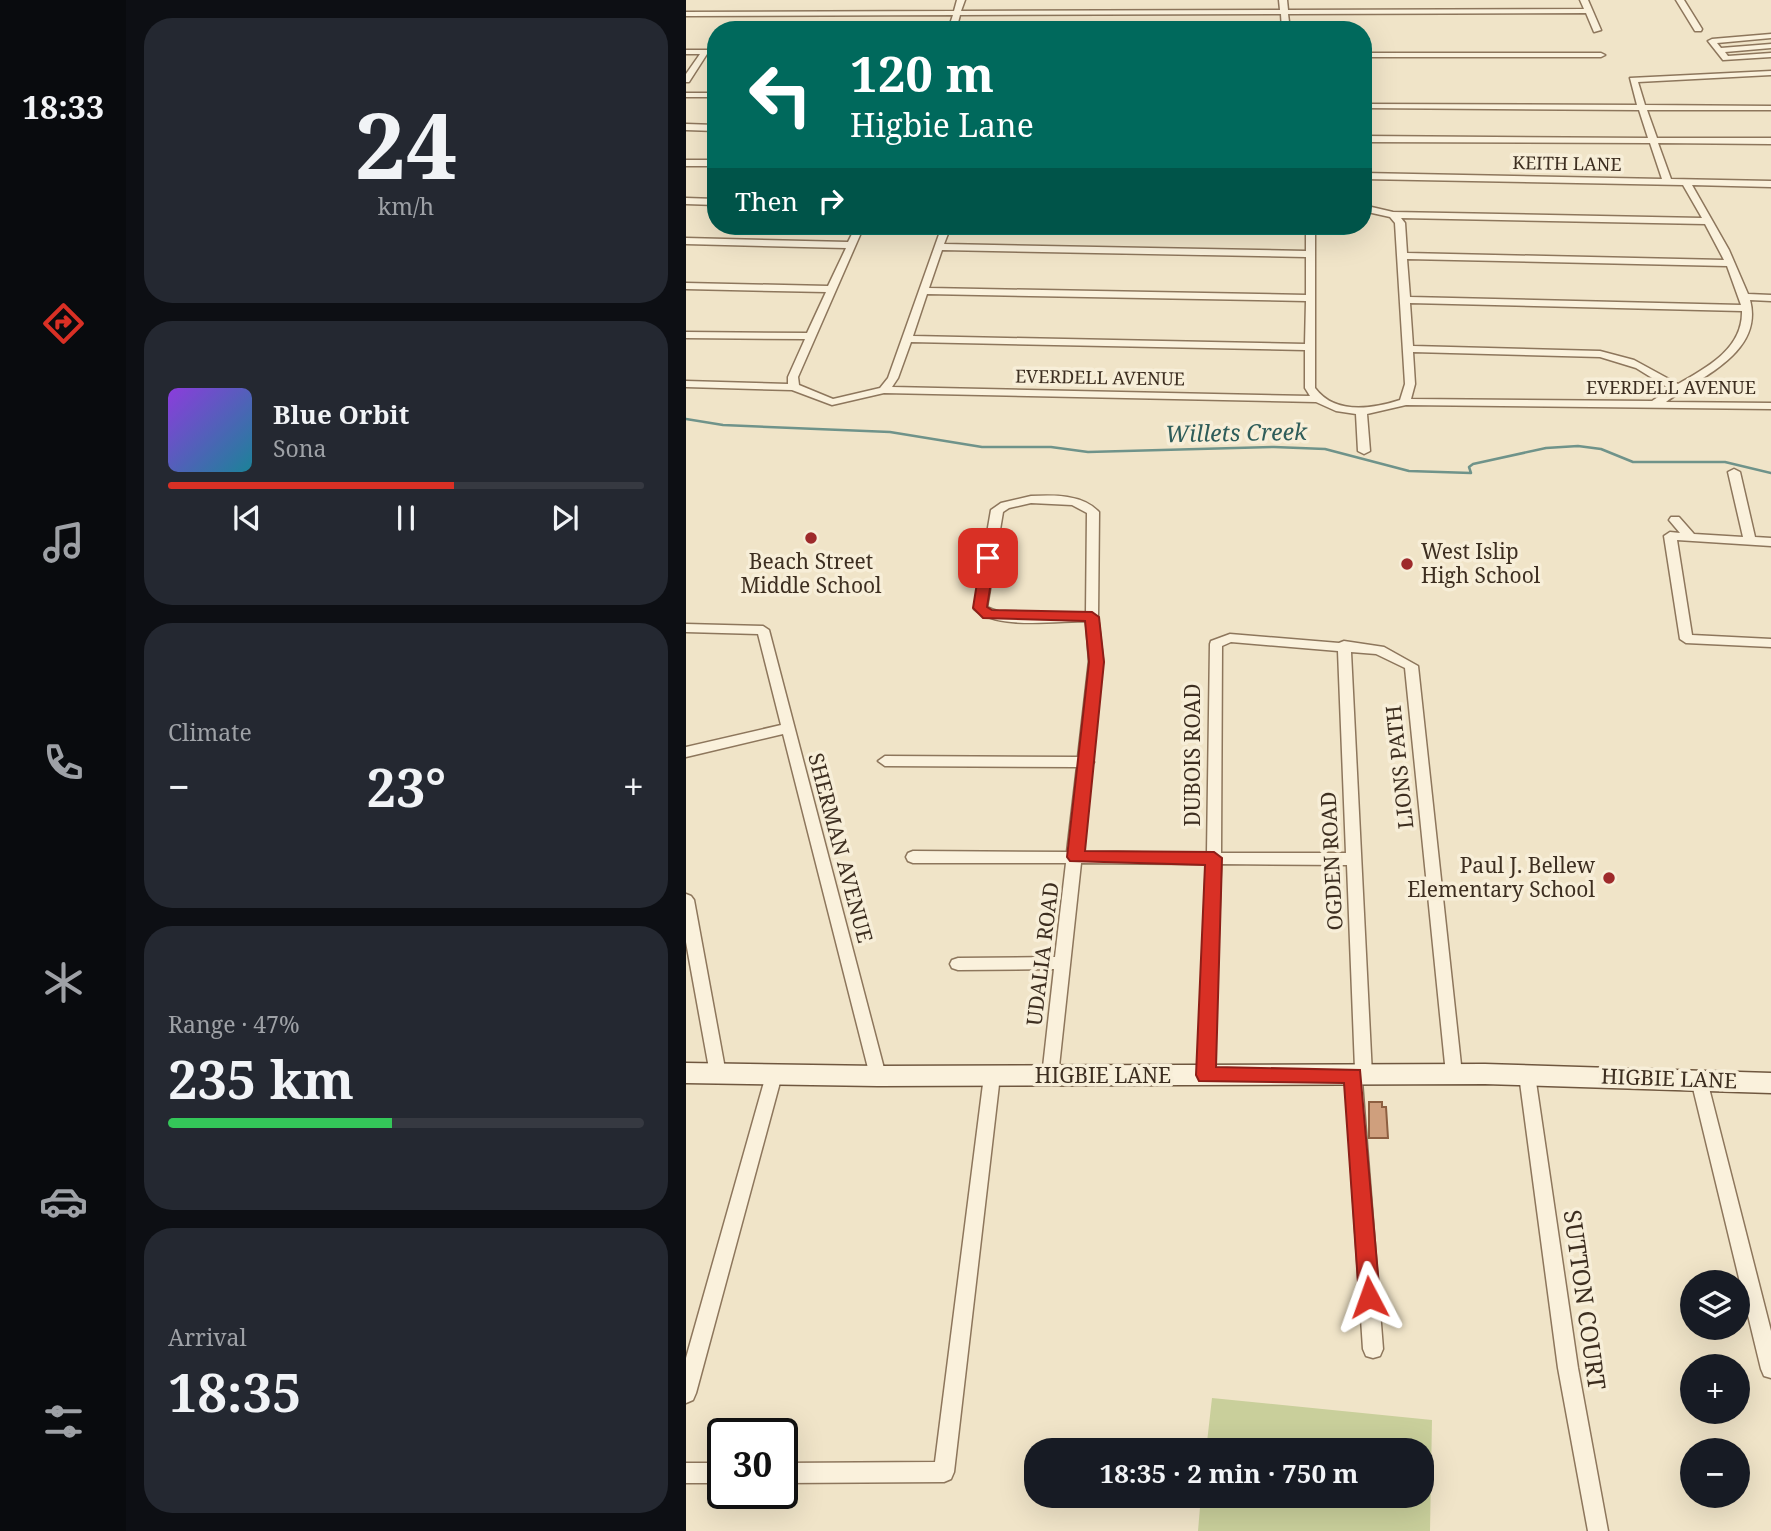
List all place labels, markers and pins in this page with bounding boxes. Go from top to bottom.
pin [958,528,1018,588]
marker: Beach Street Middle School [803,530,819,546]
place label: West Islip High School [1421,537,1541,589]
place label: Beach Street Middle School [740,547,882,599]
marker: West Islip High School [1399,556,1415,572]
place label: Paul J. Bellew Elementary School [1407,851,1596,903]
marker: Paul J. Bellew Elementary School [1601,870,1617,886]

